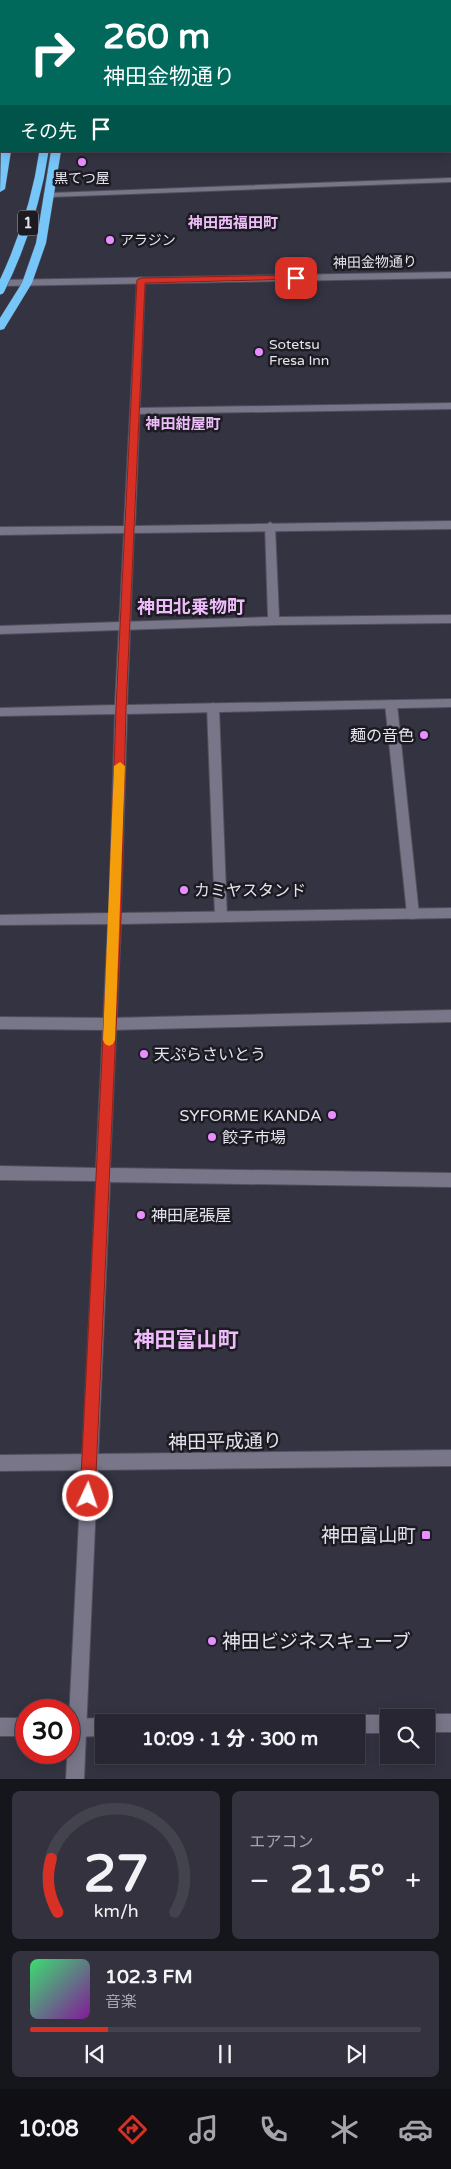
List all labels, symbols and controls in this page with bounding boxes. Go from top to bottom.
text: 260 m [103,16,210,58]
icon: right [20,20,85,85]
text: 神田金物通り [103,64,235,90]
icon: arrive [87,115,115,143]
text: その先 [20,121,77,143]
marker: 黒てつ屋 [76,156,88,168]
place label: 黒てつ屋 [54,170,110,187]
road number: 1 [18,210,38,236]
district label: 神田西福田町 [187,214,278,232]
place label: アラジン [120,232,176,249]
marker: アラジン [104,234,116,246]
street label: 神田金物通り [333,253,417,272]
pin [275,257,317,299]
icon: arrive [282,264,310,292]
place label: Sotetsu Fresa Inn [269,336,329,369]
marker: Sotetsu Fresa Inn [253,346,265,358]
district label: 神田紺屋町 [144,415,221,433]
district label: 神田北乗物町 [137,596,245,618]
place label: 麺の音色 [350,726,414,746]
marker: 麺の音色 [418,729,430,741]
place label: カミヤスタンド [194,881,306,901]
marker: カミヤスタンド [178,884,190,896]
place label: 天ぷらさいとう [154,1045,266,1065]
marker: 天ぷらさいとう [138,1048,150,1060]
place label: SYFORME KANDA [180,1106,322,1126]
marker: SYFORME KANDA [326,1109,338,1121]
place label: 餃子市場 [222,1128,286,1148]
marker: 餃子市場 [206,1131,218,1143]
place label: 神田尾張屋 [151,1206,231,1226]
marker: 神田尾張屋 [135,1209,147,1221]
district label: 神田富山町 [134,1328,239,1353]
street label: 神田平成通り [168,1430,282,1454]
position arrow [61,1469,113,1521]
place label: 神田富山町 [321,1525,416,1547]
marker: 神田富山町 [420,1529,432,1541]
place label: 神田ビジネスキューブ [222,1631,411,1653]
marker: 神田ビジネスキューブ [206,1635,218,1647]
speed limit sign: 30 [15,1699,80,1764]
map controls [380,1709,435,1764]
button: search [380,1709,435,1764]
text: 10:09 · 1 分 · 300 m [142,1728,318,1750]
text: エアコン [250,1832,314,1852]
text: 27 [83,1843,148,1906]
text: 21.5° [290,1857,385,1903]
text: − [250,1864,269,1898]
text: + [405,1864,421,1898]
text: km/h [93,1901,138,1922]
text: 102.3 FM [105,1966,193,1988]
text: 音楽 [105,1992,137,2012]
icon: previous [81,2040,109,2068]
icon: pause [211,2040,239,2068]
icon: next [342,2040,370,2068]
icon: directions [115,2112,150,2147]
icon: music [186,2112,221,2147]
icon: phone [256,2112,291,2147]
icon: climate [327,2112,362,2147]
icon: car [398,2112,433,2147]
text: 10:08 [18,2116,79,2142]

